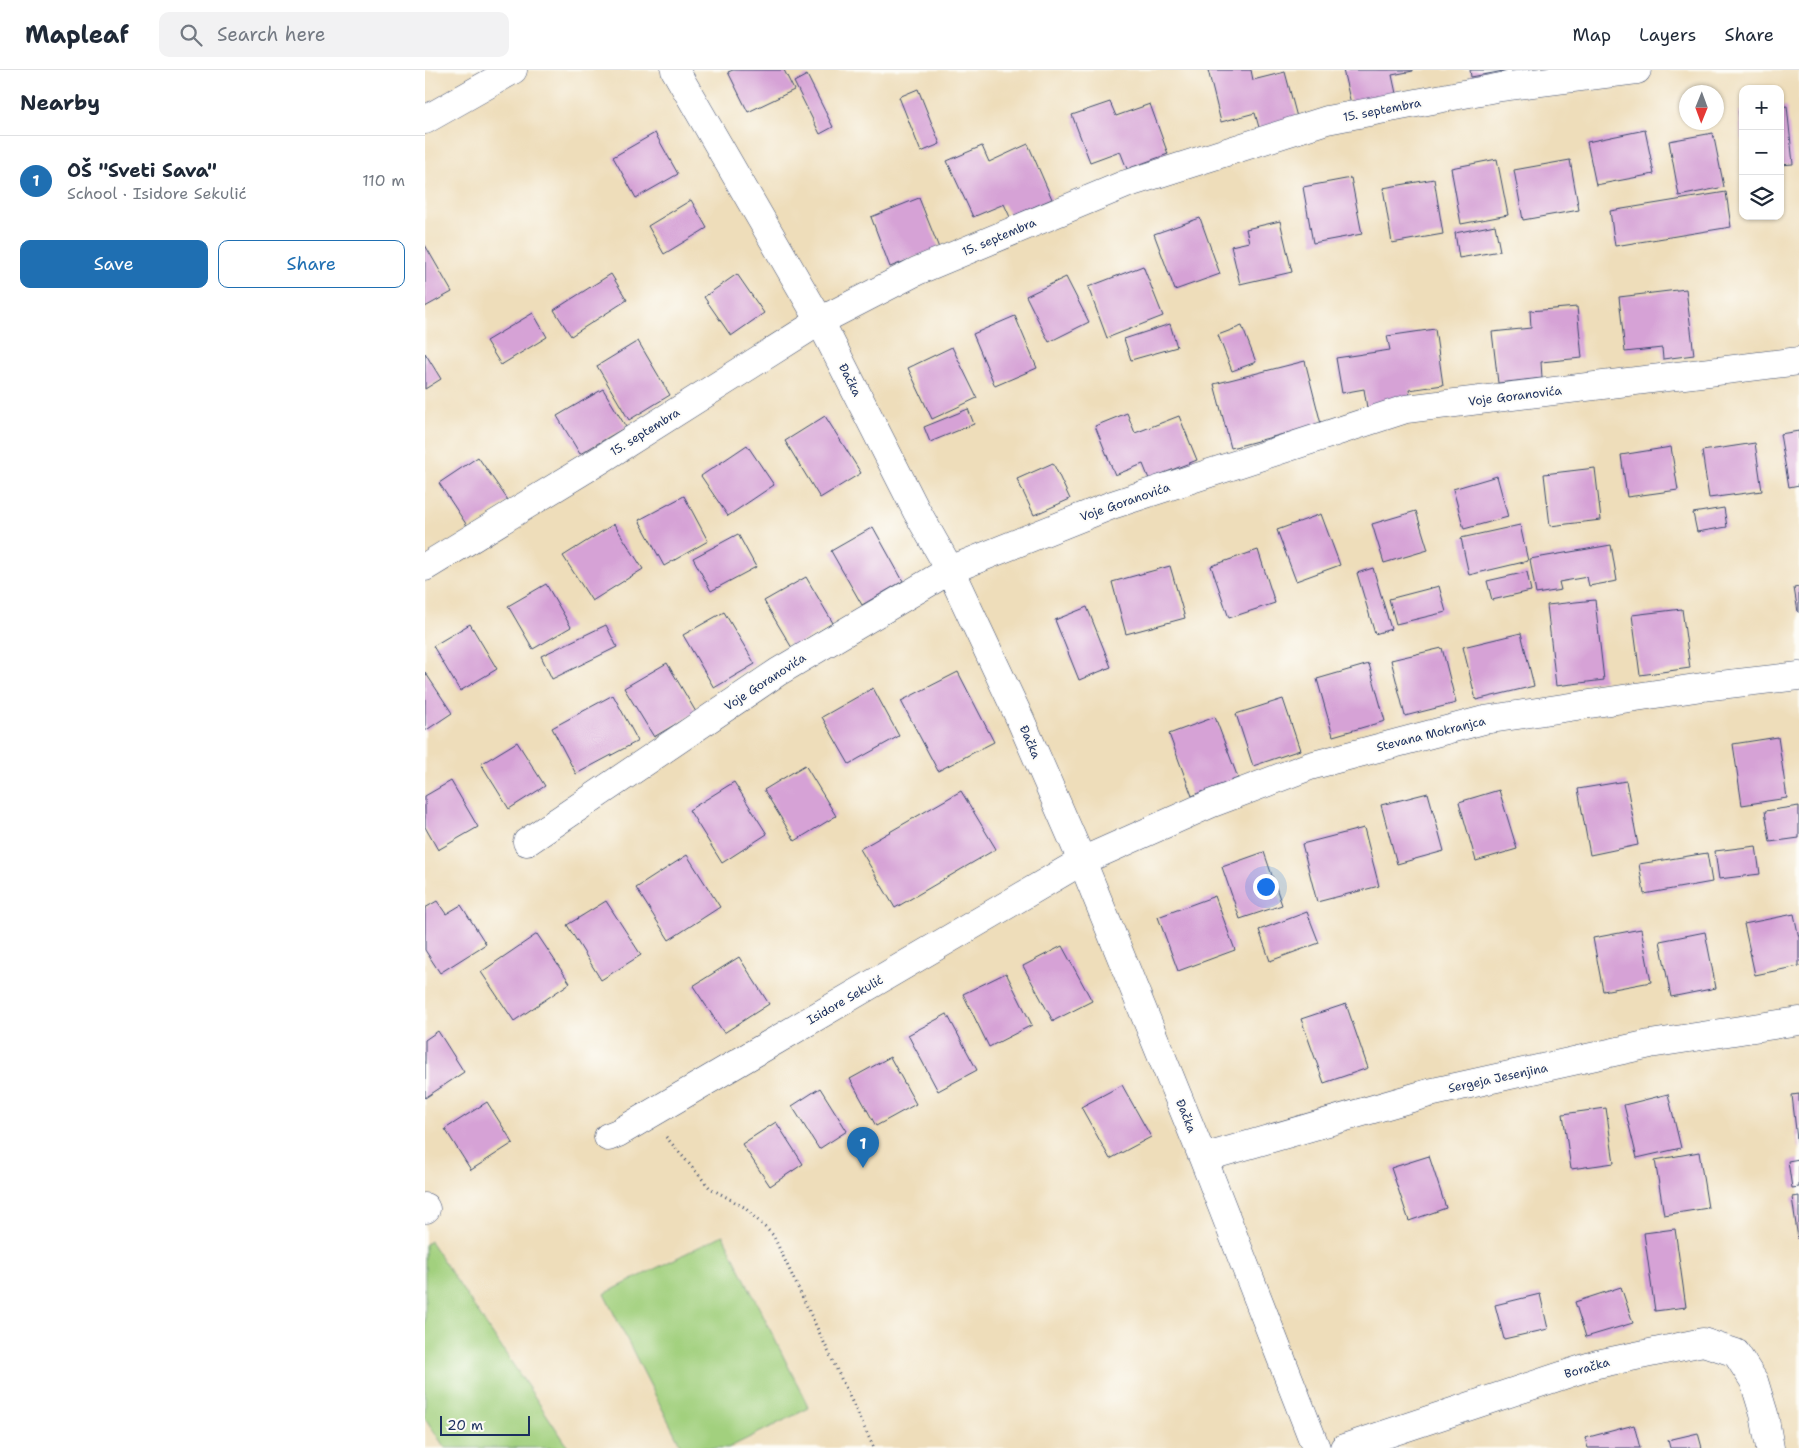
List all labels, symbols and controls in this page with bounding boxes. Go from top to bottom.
search box [159,12,509,57]
text: Mapleaf [25,19,129,51]
icon: search [177,21,205,49]
text: Search here [217,22,325,47]
text: Map [1573,23,1611,47]
text: Layers [1639,23,1696,47]
text: Share [1724,23,1774,47]
north arrow [1679,85,1724,130]
map controls [1739,85,1784,220]
button: + [1739,85,1784,130]
text: Nearby [20,89,100,117]
street label: 15. septembra [1342,94,1423,125]
button: − [1739,130,1784,175]
text: OŠ "Sveti Sava" [67,158,217,183]
text: 1 [32,170,40,191]
text: 110 m [362,170,405,191]
button: layers [1739,175,1784,220]
text: School · Isidore Sekulić [67,183,247,204]
street label: 15. septembra [959,214,1039,260]
button: Save [20,240,208,288]
button: Share [218,240,405,288]
street label: Đačka [835,361,865,400]
street label: Voje Goranovića [1467,382,1563,410]
street label: 15. septembra [607,404,683,460]
street label: Voje Goranovića [1078,479,1173,525]
street label: Voje Goranovića [721,649,809,714]
street label: Stevana Mokranjca [1375,713,1488,755]
street label: Đačka [1016,723,1044,762]
your location [1253,874,1279,900]
street label: Isidore Sekulić [804,972,886,1028]
street label: Sergeja Jesenjina [1447,1060,1550,1096]
street label: Đačka [1172,1097,1200,1136]
pin: 1 [847,1127,879,1168]
street label: Boračka [1563,1354,1612,1382]
scale bar [440,1413,530,1436]
text: 20 m [447,1416,483,1434]

